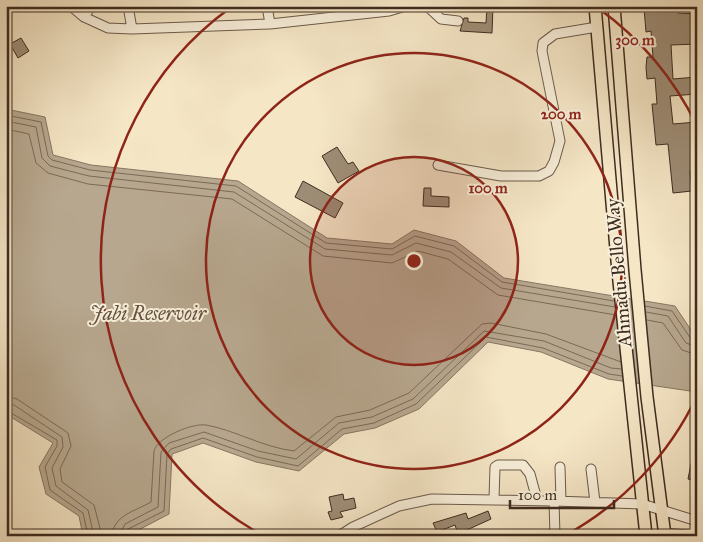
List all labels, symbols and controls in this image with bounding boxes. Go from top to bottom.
text: 300 m [615,31,655,50]
text: 200 m [541,105,582,123]
text: 100 m [468,179,508,197]
street label: Ahmadu Bello Way [600,196,637,349]
centre of rings [405,252,423,270]
water label: Jabi Reservoir [89,301,208,325]
scale bar [510,477,614,509]
text: 100 m [518,486,558,504]

